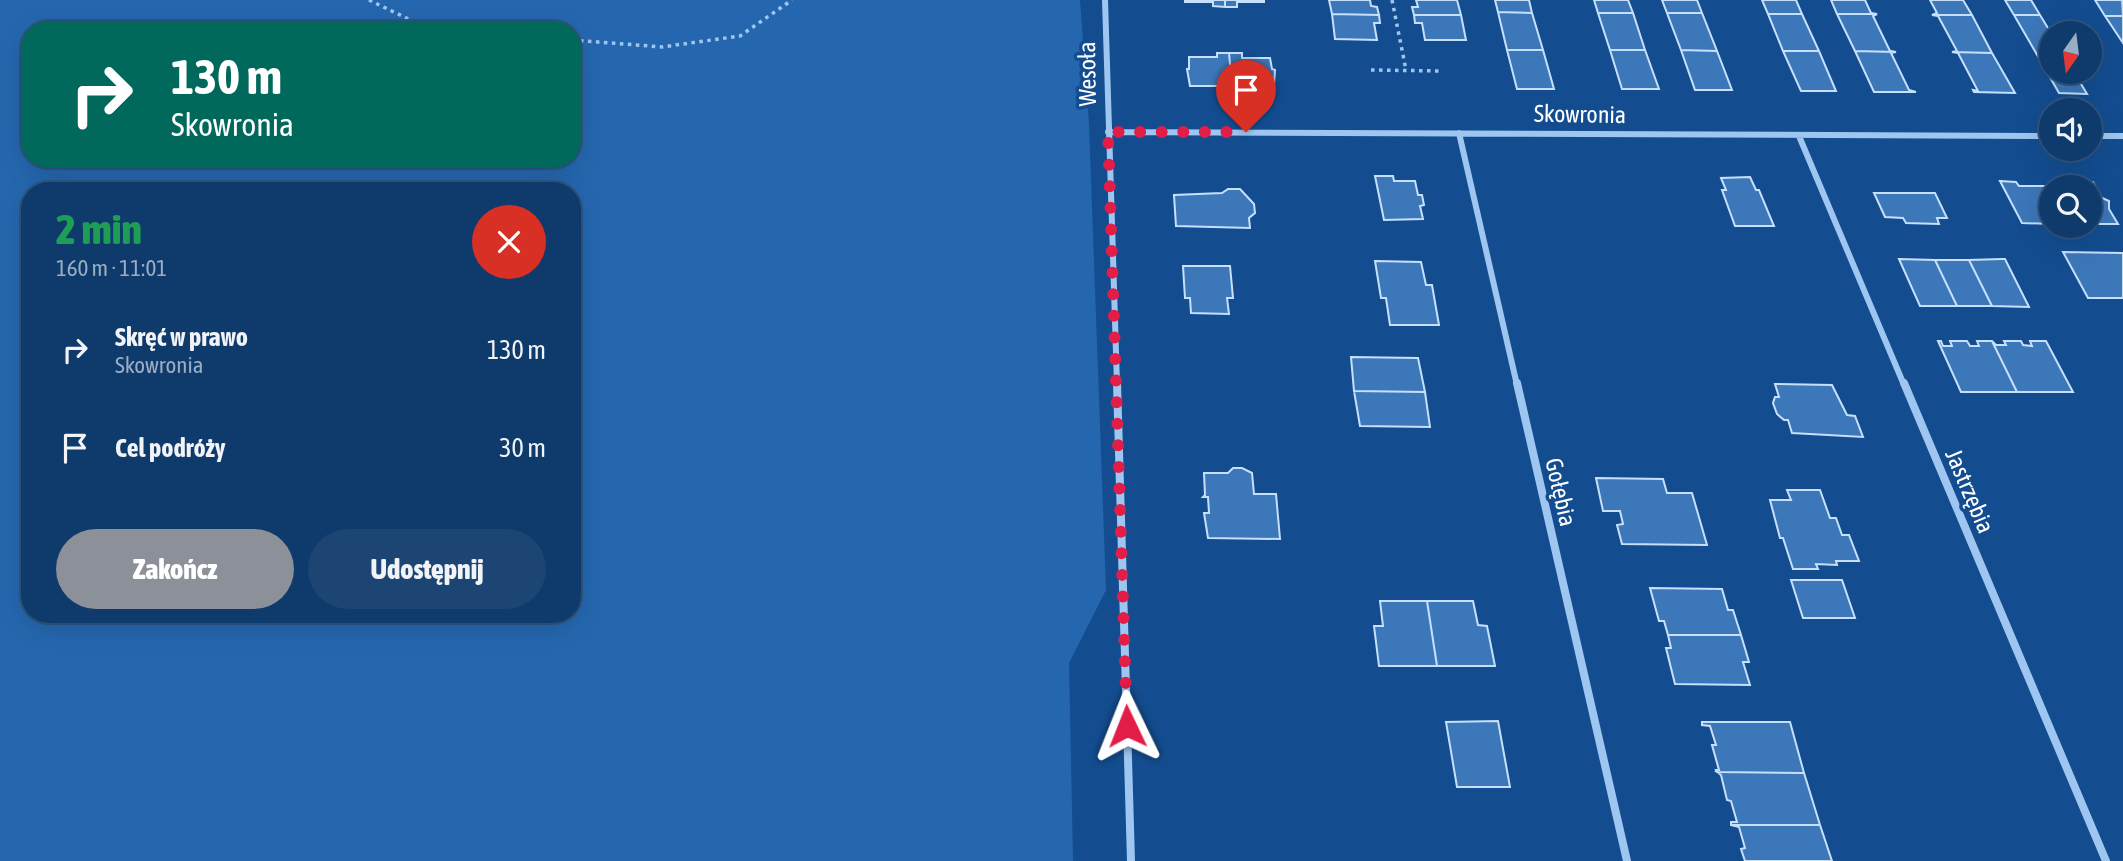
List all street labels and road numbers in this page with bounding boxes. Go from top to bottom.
street label: Wesoła [1073,41,1101,107]
street label: Skowronia [1534,100,1626,128]
street label: Jastrzębia [1940,445,2000,537]
street label: Gołębia [1540,455,1582,529]

